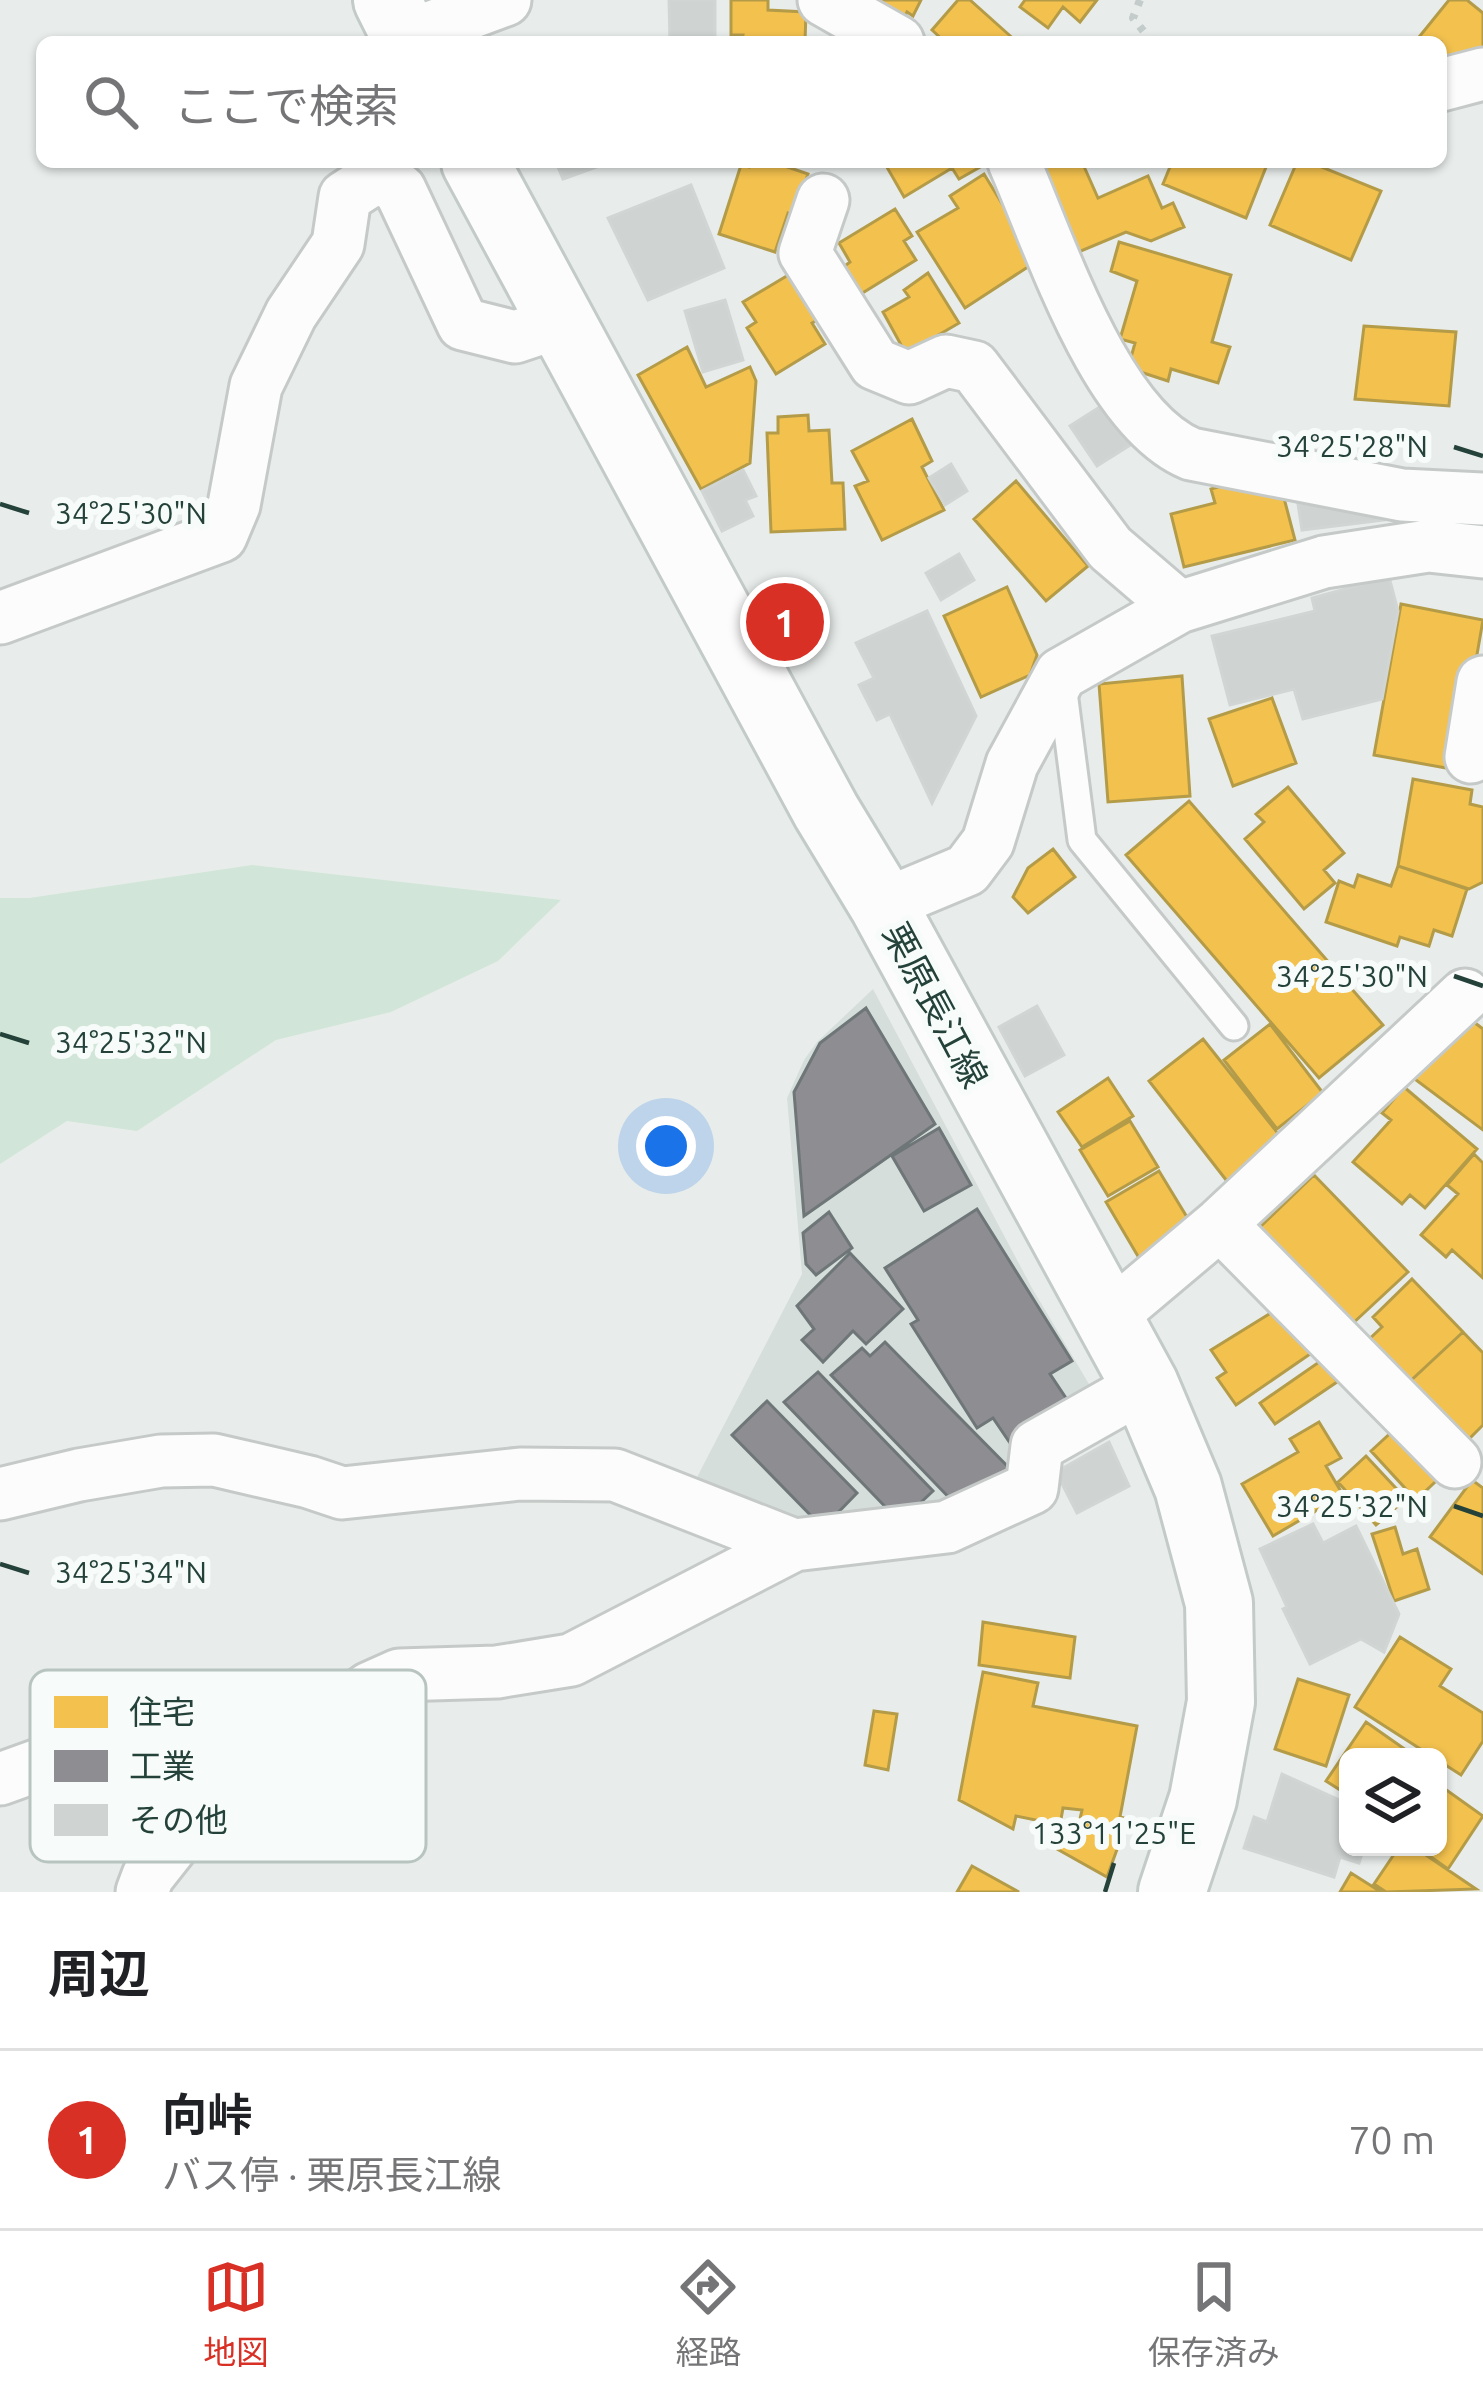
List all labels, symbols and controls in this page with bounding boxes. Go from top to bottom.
search box [36,36,1447,168]
icon: search [78,69,144,135]
text: ここで検索 [174,80,399,131]
text: 34°25'28"N [1276,429,1428,463]
text: 34°25'30"N [55,496,207,530]
pin: 1 [746,577,824,667]
street label: 栗原長江線 [876,916,996,1094]
text: 34°25'30"N [1276,959,1428,993]
text: 34°25'32"N [55,1025,207,1059]
your location [636,1116,696,1176]
text: 34°25'32"N [1276,1489,1428,1523]
text: 34°25'34"N [55,1555,207,1589]
legend [30,1670,426,1862]
text: 住宅 [129,1693,195,1730]
text: 工業 [129,1747,195,1784]
map controls [1339,1748,1447,1856]
button: layers [1339,1748,1447,1856]
text: その他 [129,1801,228,1838]
text: 133°11'25"E [1032,1816,1196,1850]
text: 周辺 [48,1944,150,2002]
text: 向峠 [162,2089,252,2140]
text: 1 [76,2118,98,2161]
text: 70 m [1348,2118,1435,2161]
text: バス停 · 栗原長江線 [162,2153,501,2196]
tab: 地図 [203,2254,269,2374]
tab: 経路 [675,2254,741,2374]
tab: 保存済み [1148,2254,1280,2374]

